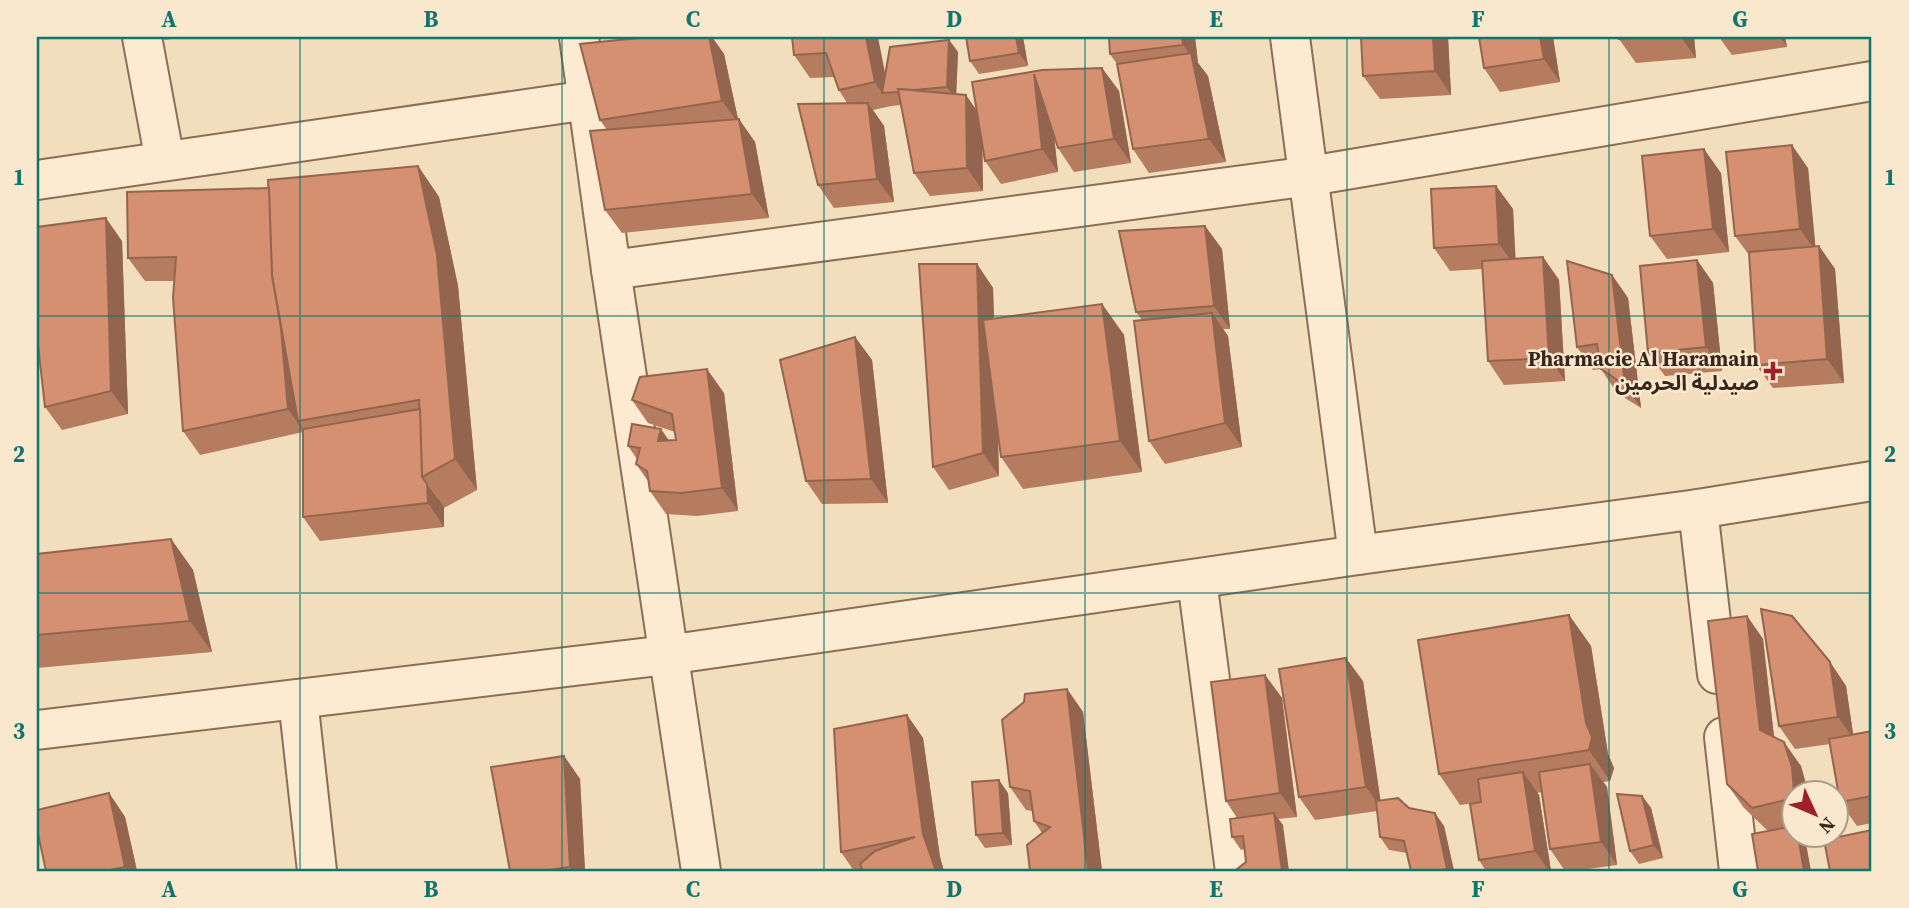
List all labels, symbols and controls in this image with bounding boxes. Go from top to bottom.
text: A [161,3,177,35]
text: B [424,3,439,35]
text: C [686,3,700,35]
text: D [946,3,962,35]
text: E [1209,3,1223,35]
text: F [1471,3,1485,35]
text: G [1732,3,1748,35]
text: 1 [13,161,25,193]
text: 1 [1884,161,1896,193]
place label: Pharmacie Al Haramain صيدلية الحرمين [1528,344,1759,397]
marker: Pharmacie Al Haramain صيدلية الحرمين [1765,363,1781,379]
text: 2 [13,438,25,470]
text: 2 [1884,438,1896,470]
text: 3 [13,715,25,747]
text: 3 [1884,715,1896,747]
north arrow [1780,778,1850,848]
text: N [1813,812,1841,840]
text: A [161,873,177,905]
text: B [424,873,439,905]
text: C [686,873,700,905]
text: D [946,873,962,905]
text: E [1209,873,1223,905]
text: F [1471,873,1485,905]
text: G [1732,873,1748,905]

